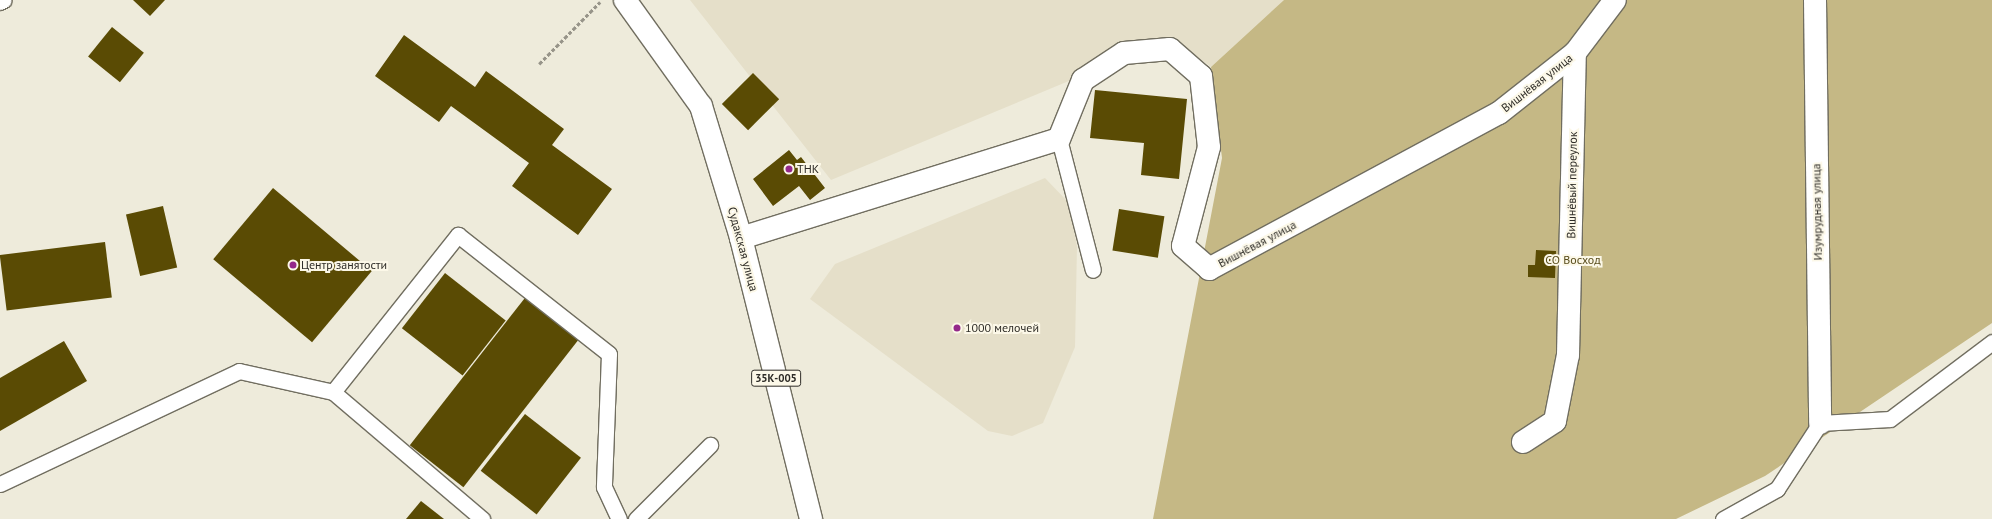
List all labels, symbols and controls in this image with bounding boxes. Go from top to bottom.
street label: Вишнёвая улица [1499,51,1575,115]
street label: Вишнёвый переулок [1564,131,1580,239]
place label: ТНК [797,162,819,176]
street label: Изумрудная улица [1809,163,1825,261]
marker: ТНК [784,164,794,174]
street label: Судакская улица [725,205,761,293]
street label: Вишнёвая улица [1215,217,1299,271]
park label: СО Восход [1545,253,1601,267]
place label: Центр занятости [301,258,387,272]
marker: Центр занятости [288,260,298,270]
place label: 1000 мелочей [965,321,1039,335]
marker: 1000 мелочей [952,323,962,333]
road number: 35К-005 [751,369,801,387]

